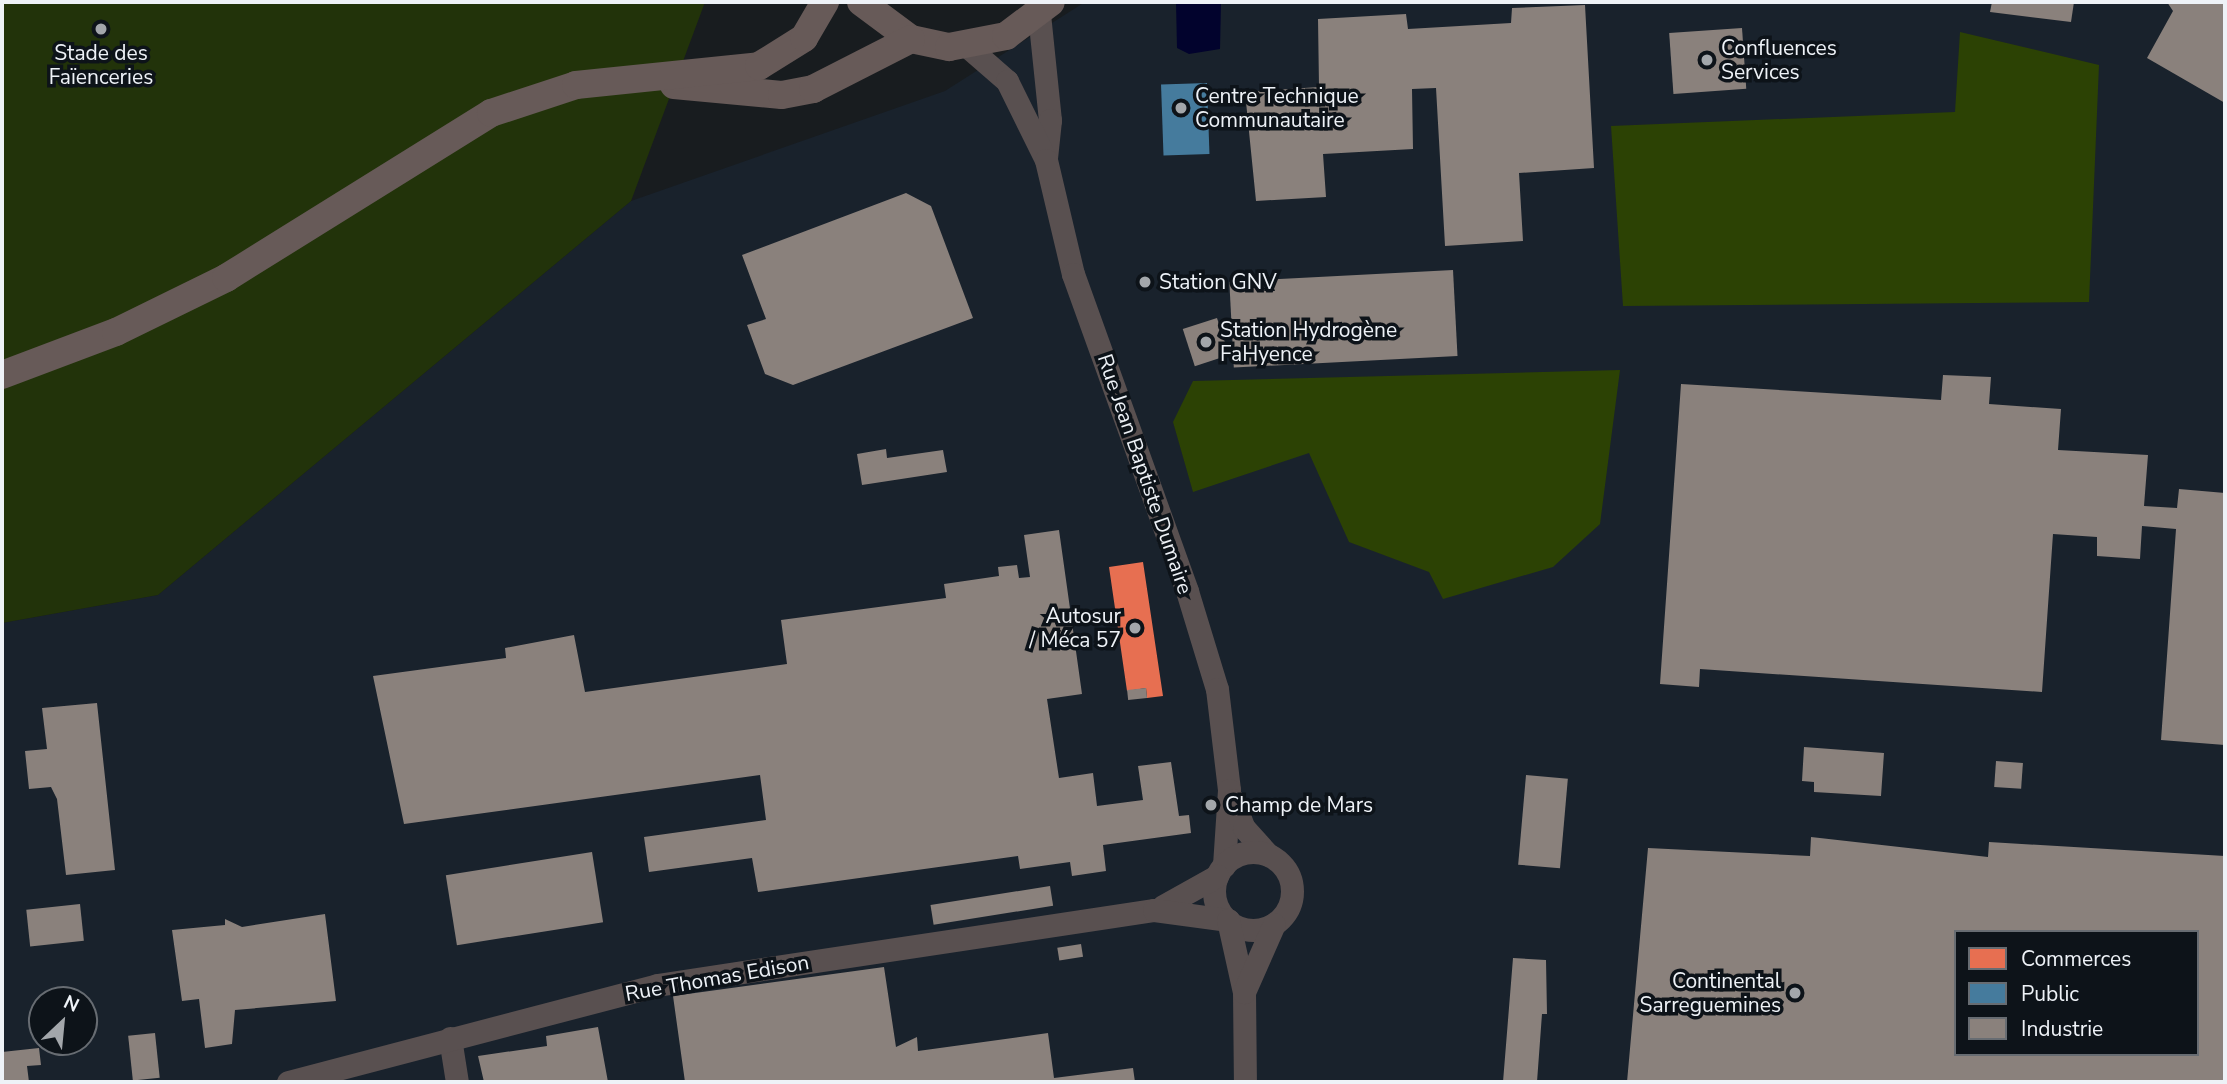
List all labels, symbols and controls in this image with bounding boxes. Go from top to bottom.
marker: Stade des Faïenceries [93,21,109,37]
place label: Confluences Services [1721,35,1837,85]
place label: Stade des Faïenceries [49,40,153,90]
marker: Confluences Services [1699,52,1715,68]
place label: Centre Technique Communautaire [1195,83,1359,133]
marker: Centre Technique Communautaire [1173,100,1189,116]
place label: Station GNV [1159,269,1277,295]
marker: Station GNV [1137,274,1153,290]
place label: Station Hydrogène FaHyence [1220,317,1397,367]
marker: Station Hydrogène FaHyence [1198,334,1214,350]
street label: Rue Jean Baptiste Dumaire [1092,351,1198,597]
place label: Autosur / Méca 57 [1029,603,1121,653]
marker: Autosur / Méca 57 [1127,620,1143,636]
place label: Champ de Mars [1225,792,1373,818]
marker: Champ de Mars [1203,797,1219,813]
legend [1954,930,2199,1056]
text: Commerces [2021,945,2131,973]
street label: Rue Thomas Edison [623,949,811,1007]
place label: Continental Sarreguemines [1640,968,1781,1018]
text: Public [2021,980,2079,1008]
marker: Continental Sarreguemines [1787,985,1803,1001]
north arrow [28,986,98,1056]
text: N [59,989,83,1019]
text: Industrie [2021,1015,2103,1043]

